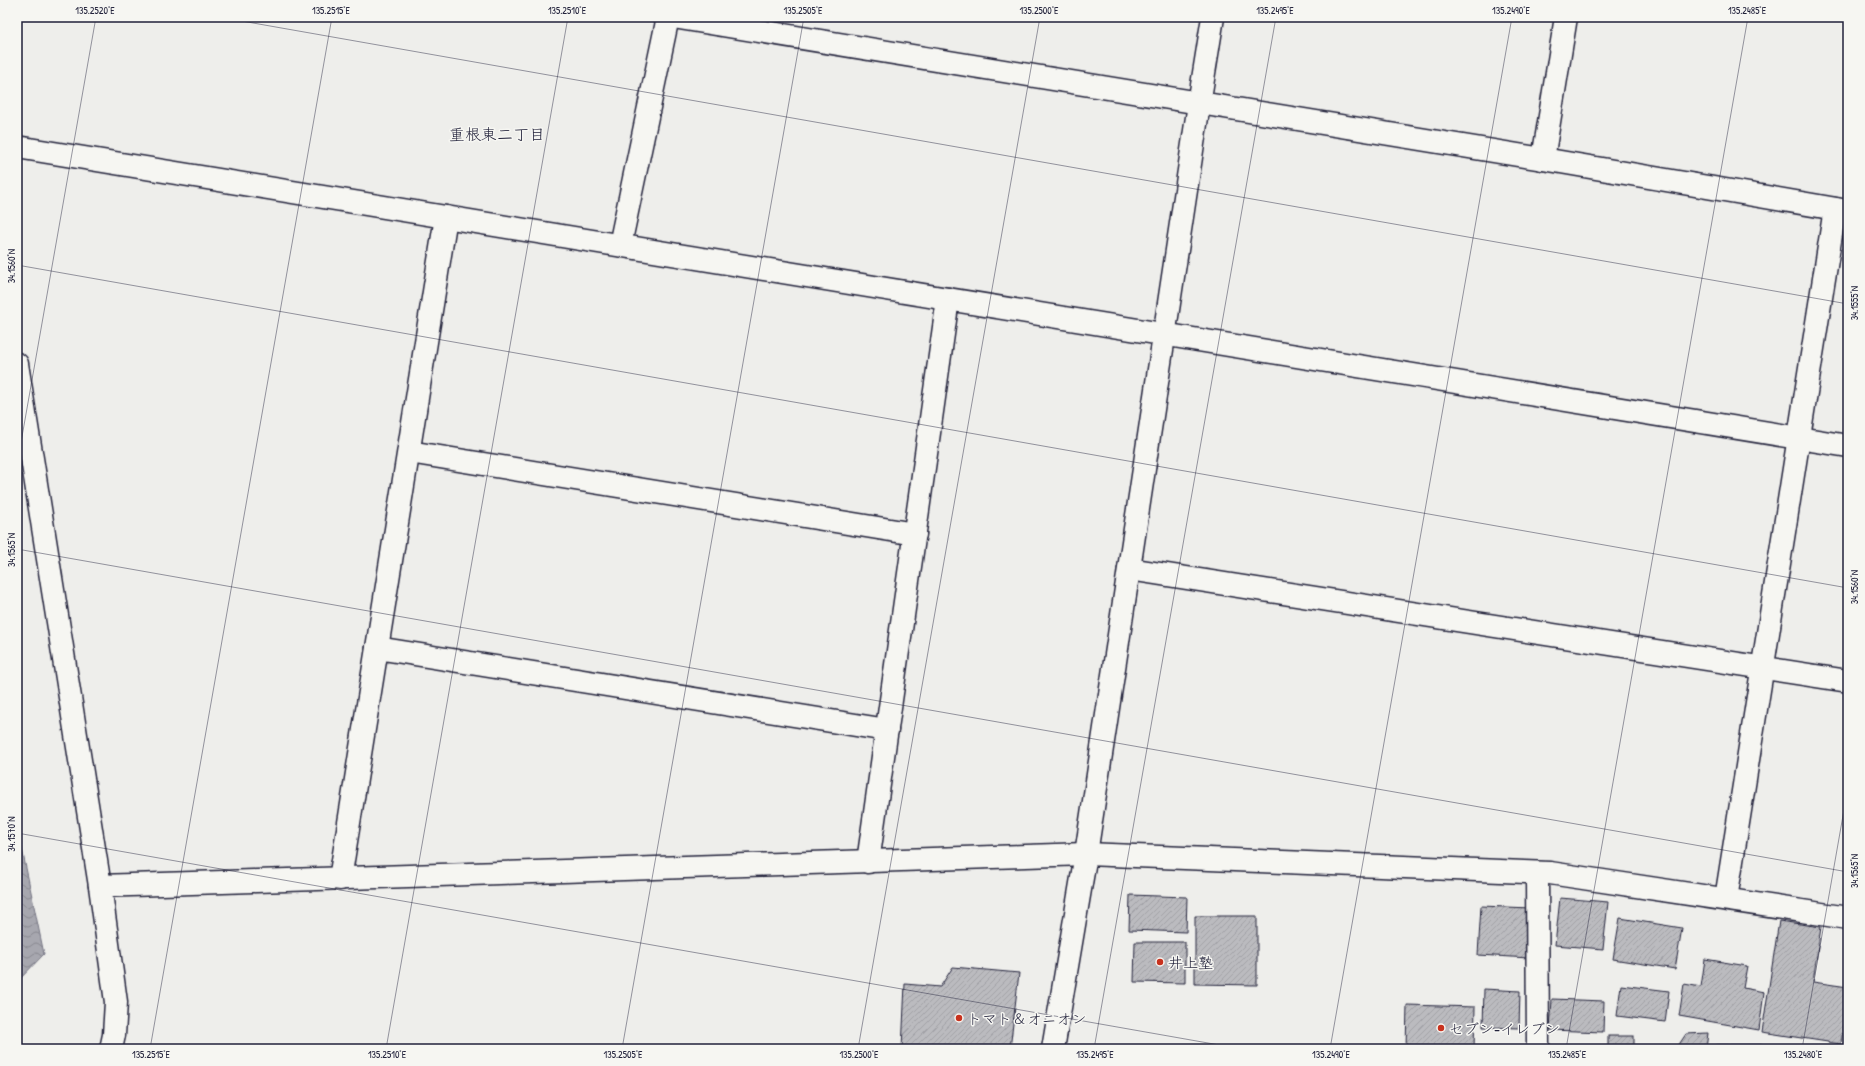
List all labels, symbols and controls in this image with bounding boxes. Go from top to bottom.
text: 135.2520°E [75,4,115,17]
text: 135.2515°E [312,4,351,17]
text: 135.2510°E [548,4,587,17]
text: 135.2505°E [784,4,823,17]
text: 135.2500°E [1019,4,1059,17]
text: 135.2495°E [1256,4,1294,17]
text: 135.2490°E [1492,4,1530,17]
text: 135.2485°E [1728,4,1767,17]
district label: 重根東二丁目 [449,123,545,145]
text: 34.1560°N [5,249,18,283]
text: 34.1555°N [1848,286,1861,320]
text: 34.1565°N [5,533,18,567]
text: 34.1560°N [1848,570,1861,604]
text: 34.1570°N [5,816,18,852]
text: 34.1565°N [1848,854,1861,888]
place label: 井上塾 [1168,952,1213,973]
marker: 井上塾 [1155,957,1165,967]
place label: トマト＆オニオン [967,1008,1086,1029]
marker: トマト＆オニオン [954,1013,964,1023]
place label: セブン-イレブン [1449,1018,1560,1039]
marker: セブン-イレブン [1436,1023,1446,1033]
text: 135.2515°E [132,1048,171,1061]
text: 135.2510°E [368,1048,407,1061]
text: 135.2505°E [604,1048,643,1061]
text: 135.2500°E [839,1048,879,1061]
text: 135.2495°E [1076,1048,1114,1061]
text: 135.2490°E [1312,1048,1350,1061]
text: 135.2485°E [1548,1048,1587,1061]
text: 135.2480°E [1784,1048,1823,1061]

